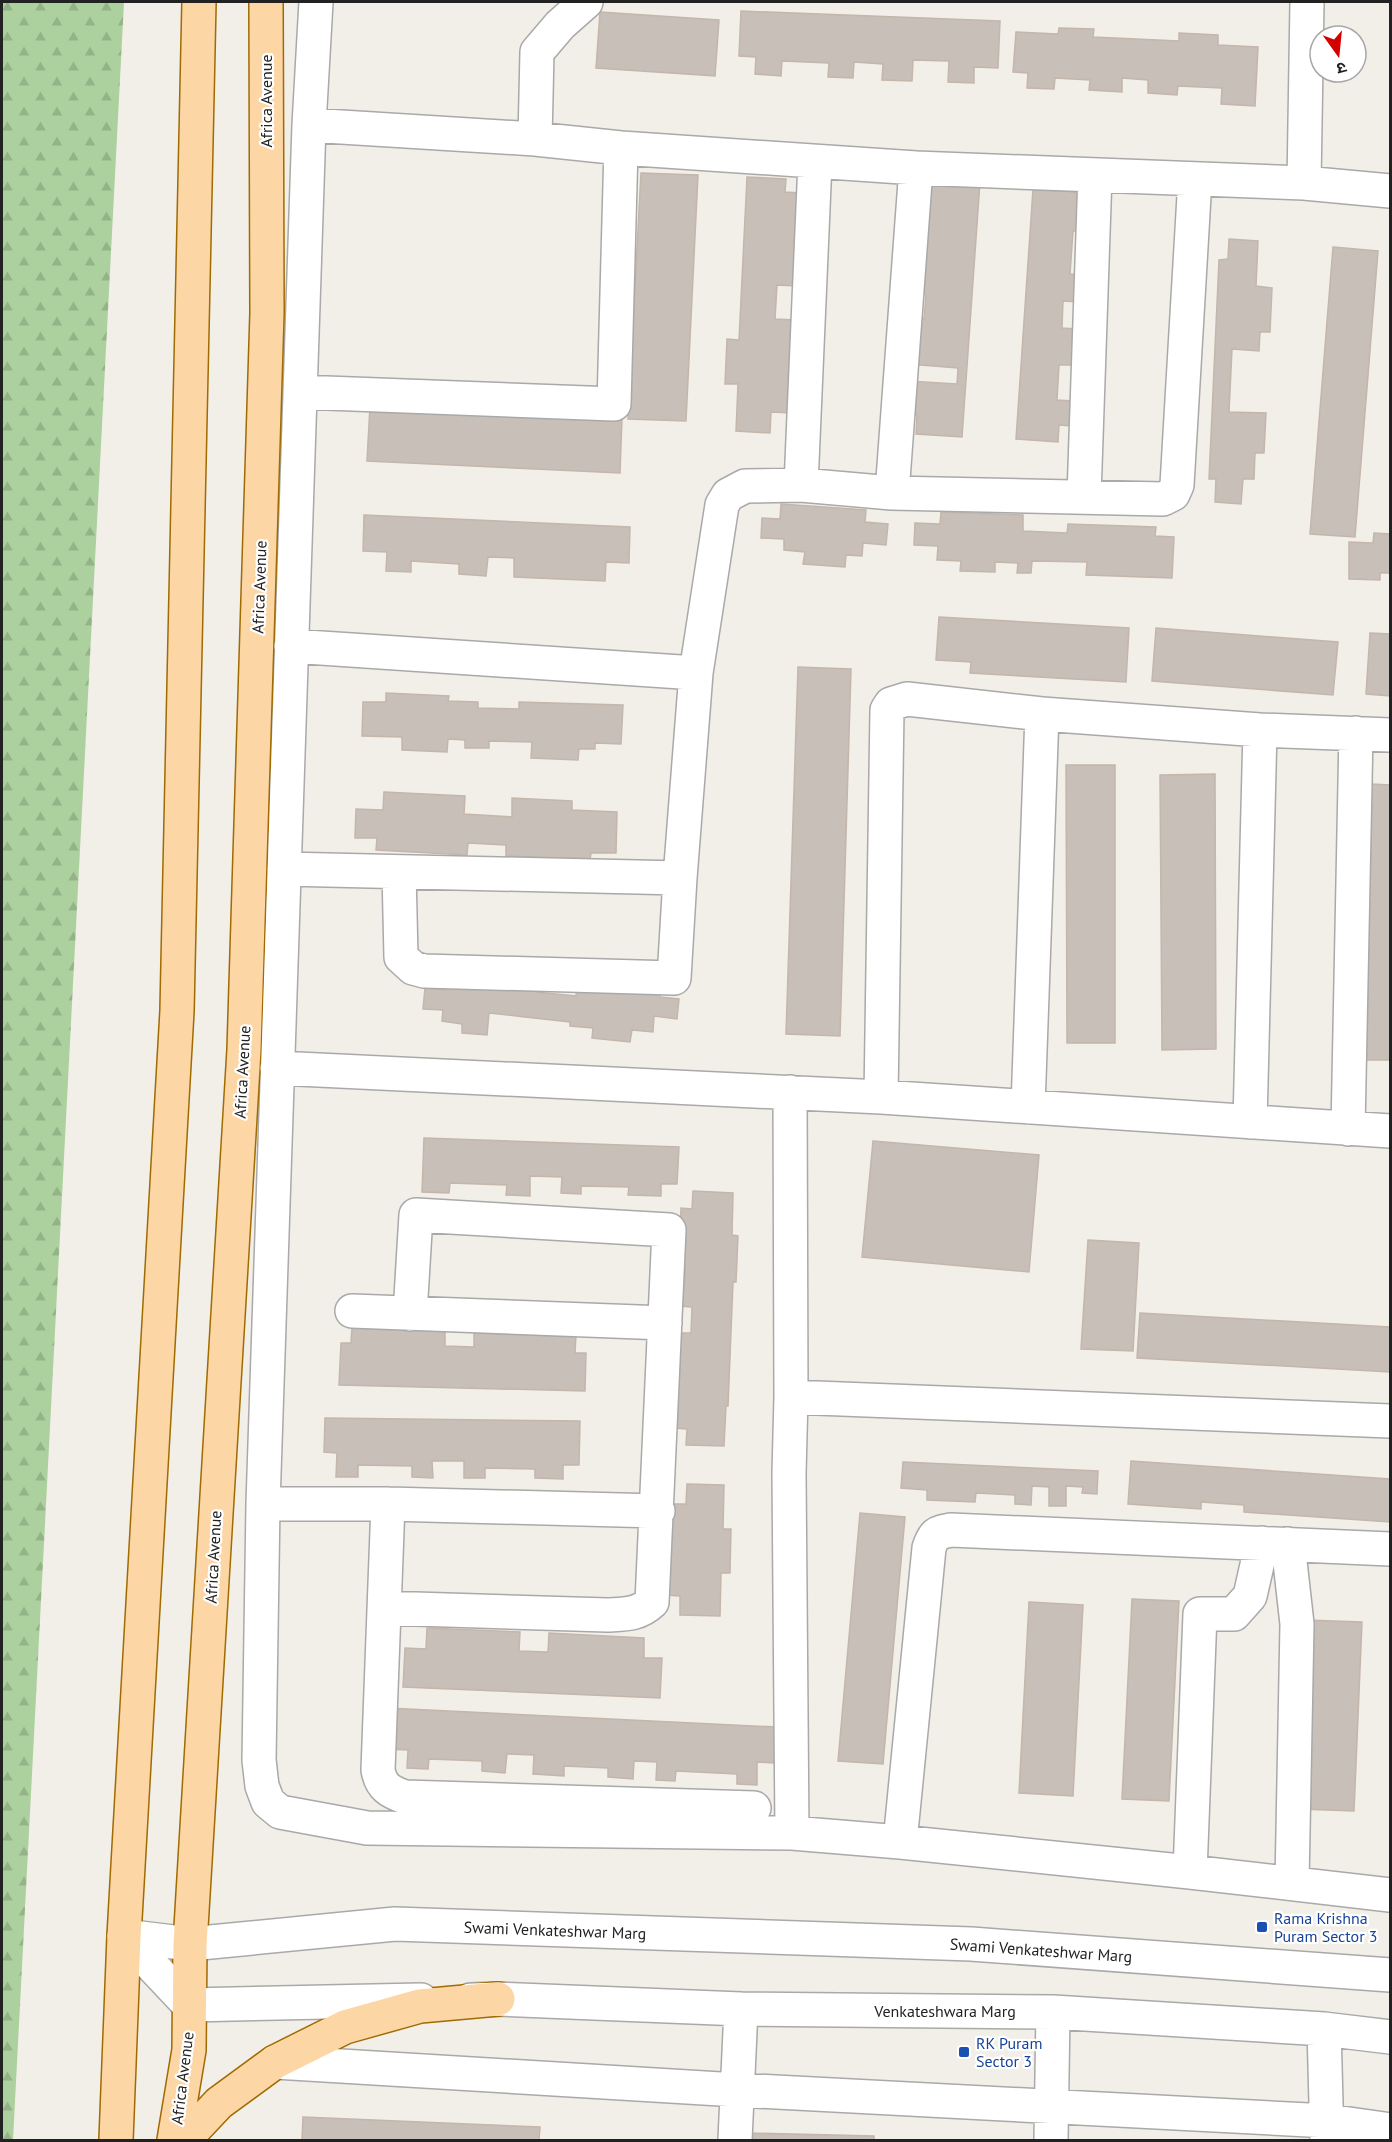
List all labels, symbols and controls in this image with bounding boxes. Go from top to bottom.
north arrow [1308,24,1368,84]
street label: Africa Avenue [256,54,276,148]
text: उ [1334,58,1349,80]
street label: Africa Avenue [247,540,271,634]
street label: Africa Avenue [230,1025,254,1119]
street label: Africa Avenue [201,1510,225,1604]
place label: Rama Krishna Puram Sector 3 [1274,1908,1378,1946]
street label: Swami Venkateshwar Marg [463,1917,647,1943]
marker: Rama Krishna Puram Sector 3 [1255,1920,1269,1934]
street label: Swami Venkateshwar Marg [949,1934,1133,1966]
street label: Venkateshwara Marg [873,2001,1016,2021]
street label: Africa Avenue [166,2031,198,2125]
place label: RK Puram Sector 3 [976,2033,1042,2071]
marker: RK Puram Sector 3 [957,2045,971,2059]

